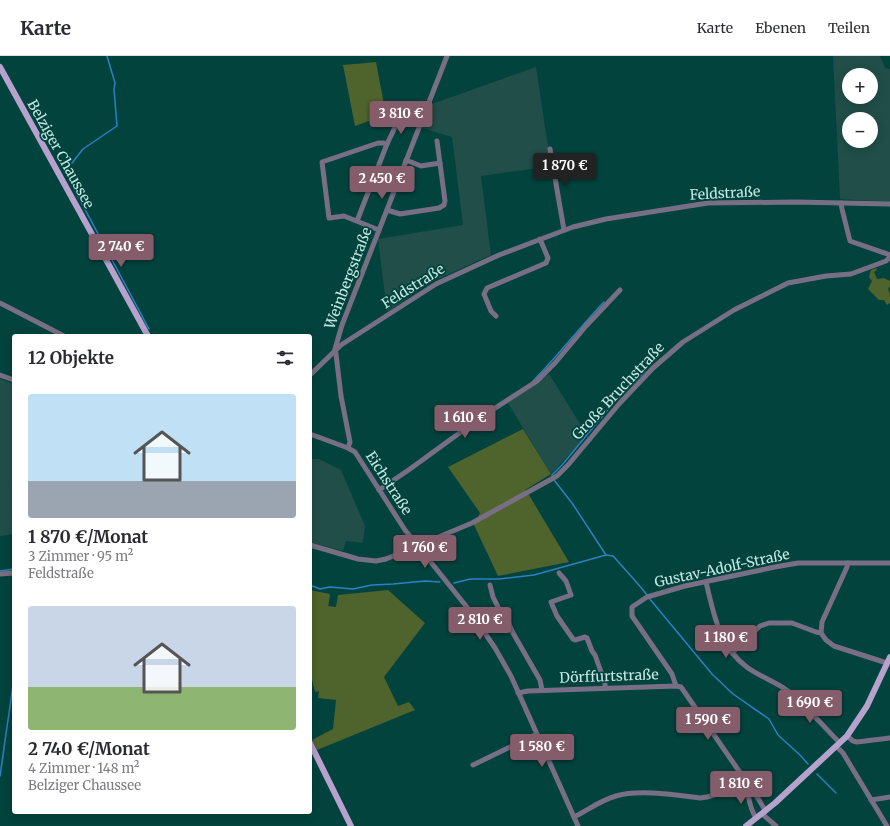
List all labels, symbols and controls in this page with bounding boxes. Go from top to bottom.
text: Karte [20,16,71,40]
text: Karte [697,19,733,37]
text: Ebenen [755,19,806,37]
text: Teilen [828,19,870,37]
map controls [842,68,878,148]
button: + [842,68,878,104]
street label: Belziger Chaussee [24,96,98,212]
pin: 3 810 € [364,101,438,135]
text: 3 810 € [378,105,424,122]
button: − [842,112,878,148]
pin: 1 870 € [528,153,602,187]
text: 1 870 € [542,157,588,174]
pin: 2 450 € [345,166,419,200]
text: 2 450 € [359,170,405,187]
street label: Feldstraße [689,182,761,204]
street label: Weinbergstraße [320,225,376,332]
pin: 2 740 € [84,234,158,268]
text: 2 740 € [98,238,144,255]
street label: Feldstraße [378,260,448,312]
street label: Große Bruchstraße [568,338,668,444]
text: 12 Objekte [28,347,114,369]
icon: filters [274,347,296,369]
pin: 1 610 € [428,405,502,439]
text: 1 610 € [443,409,487,426]
icon: home [126,420,198,492]
street label: Eichstraße [362,448,416,518]
text: 1 870 €/Monat [28,526,148,548]
pin: 1 760 € [388,535,462,569]
text: 1 760 € [402,539,448,556]
street label: Gustav-Adolf-Straße [653,545,791,591]
text: 3 Zimmer · 95 m² [28,548,133,565]
text: Feldstraße [28,565,94,582]
pin: 2 810 € [443,607,517,641]
text: 2 810 € [457,611,503,628]
pin: 1 180 € [689,625,763,659]
text: 1 180 € [704,629,748,646]
icon: home [126,632,198,704]
street label: Dörffurtstraße [559,665,659,687]
pin: 1 690 € [773,690,847,724]
text: 1 690 € [787,694,833,711]
pin: 1 590 € [671,707,745,741]
text: 1 590 € [685,711,731,728]
pin: 1 580 € [505,734,579,768]
text: 2 740 €/Monat [28,738,150,760]
text: 1 580 € [519,738,565,755]
text: 4 Zimmer · 148 m² [28,760,139,777]
pin: 1 810 € [704,771,778,805]
text: 1 810 € [719,775,763,792]
text: Belziger Chaussee [28,777,141,794]

